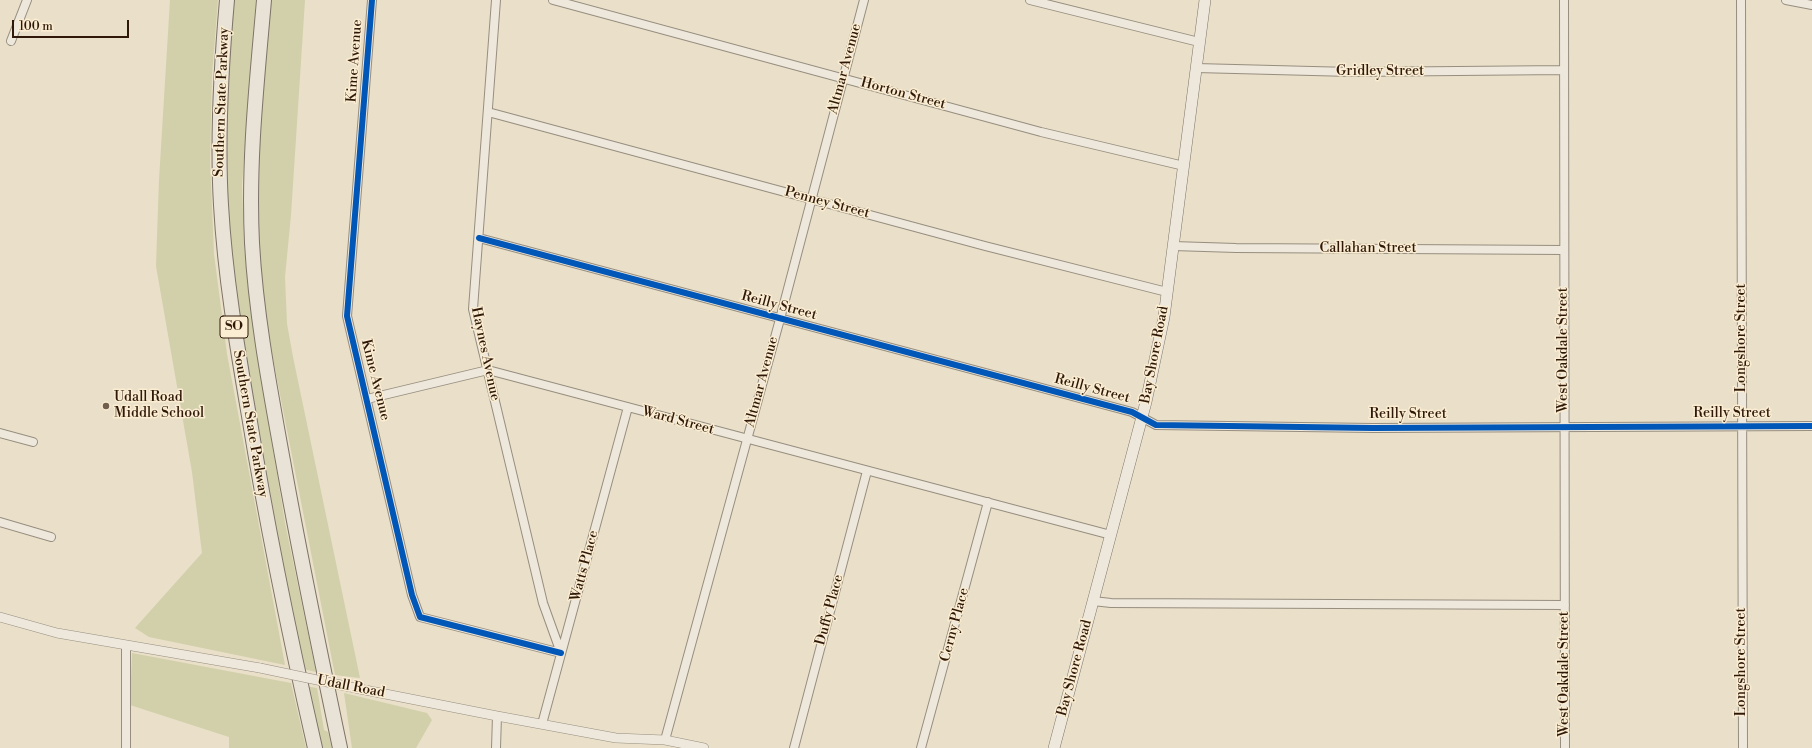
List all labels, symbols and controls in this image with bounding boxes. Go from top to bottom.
scale bar [14,12,131,38]
text: 100 m [19,19,53,34]
street label: Kime Avenue [344,19,366,103]
street label: Altmar Avenue [825,22,865,116]
street label: Southern State Parkway [211,27,233,177]
street label: Gridley Street [1336,64,1424,80]
street label: Horton Street [859,75,947,113]
street label: Penney Street [783,184,871,222]
street label: Callahan Street [1320,241,1416,257]
street label: Longshore Street [1734,284,1750,392]
street label: West Oakdale Street [1556,287,1572,413]
street label: Reilly Street [739,288,819,324]
street label: Bay Shore Road [1137,305,1173,405]
street label: Haynes Avenue [467,306,503,402]
road number: SO [220,316,248,338]
street label: Altmar Avenue [742,335,782,429]
street label: Kime Avenue [357,338,393,422]
street label: Southern State Parkway [229,349,271,499]
street label: Reilly Street [1052,371,1132,407]
place label: Udall Road Middle School [114,390,204,422]
marker: Udall Road Middle School [101,401,111,411]
street label: Ward Street [640,403,716,439]
street label: Reilly Street [1693,406,1771,422]
street label: Reilly Street [1369,407,1447,423]
street label: Watts Place [567,529,603,603]
street label: Duffy Place [812,573,848,647]
street label: Cerny Place [937,586,973,664]
street label: Longshore Street [1734,608,1750,716]
street label: West Oakdale Street [1557,611,1573,737]
street label: Bay Shore Road [1054,618,1096,718]
street label: Udall Road [316,672,386,702]

